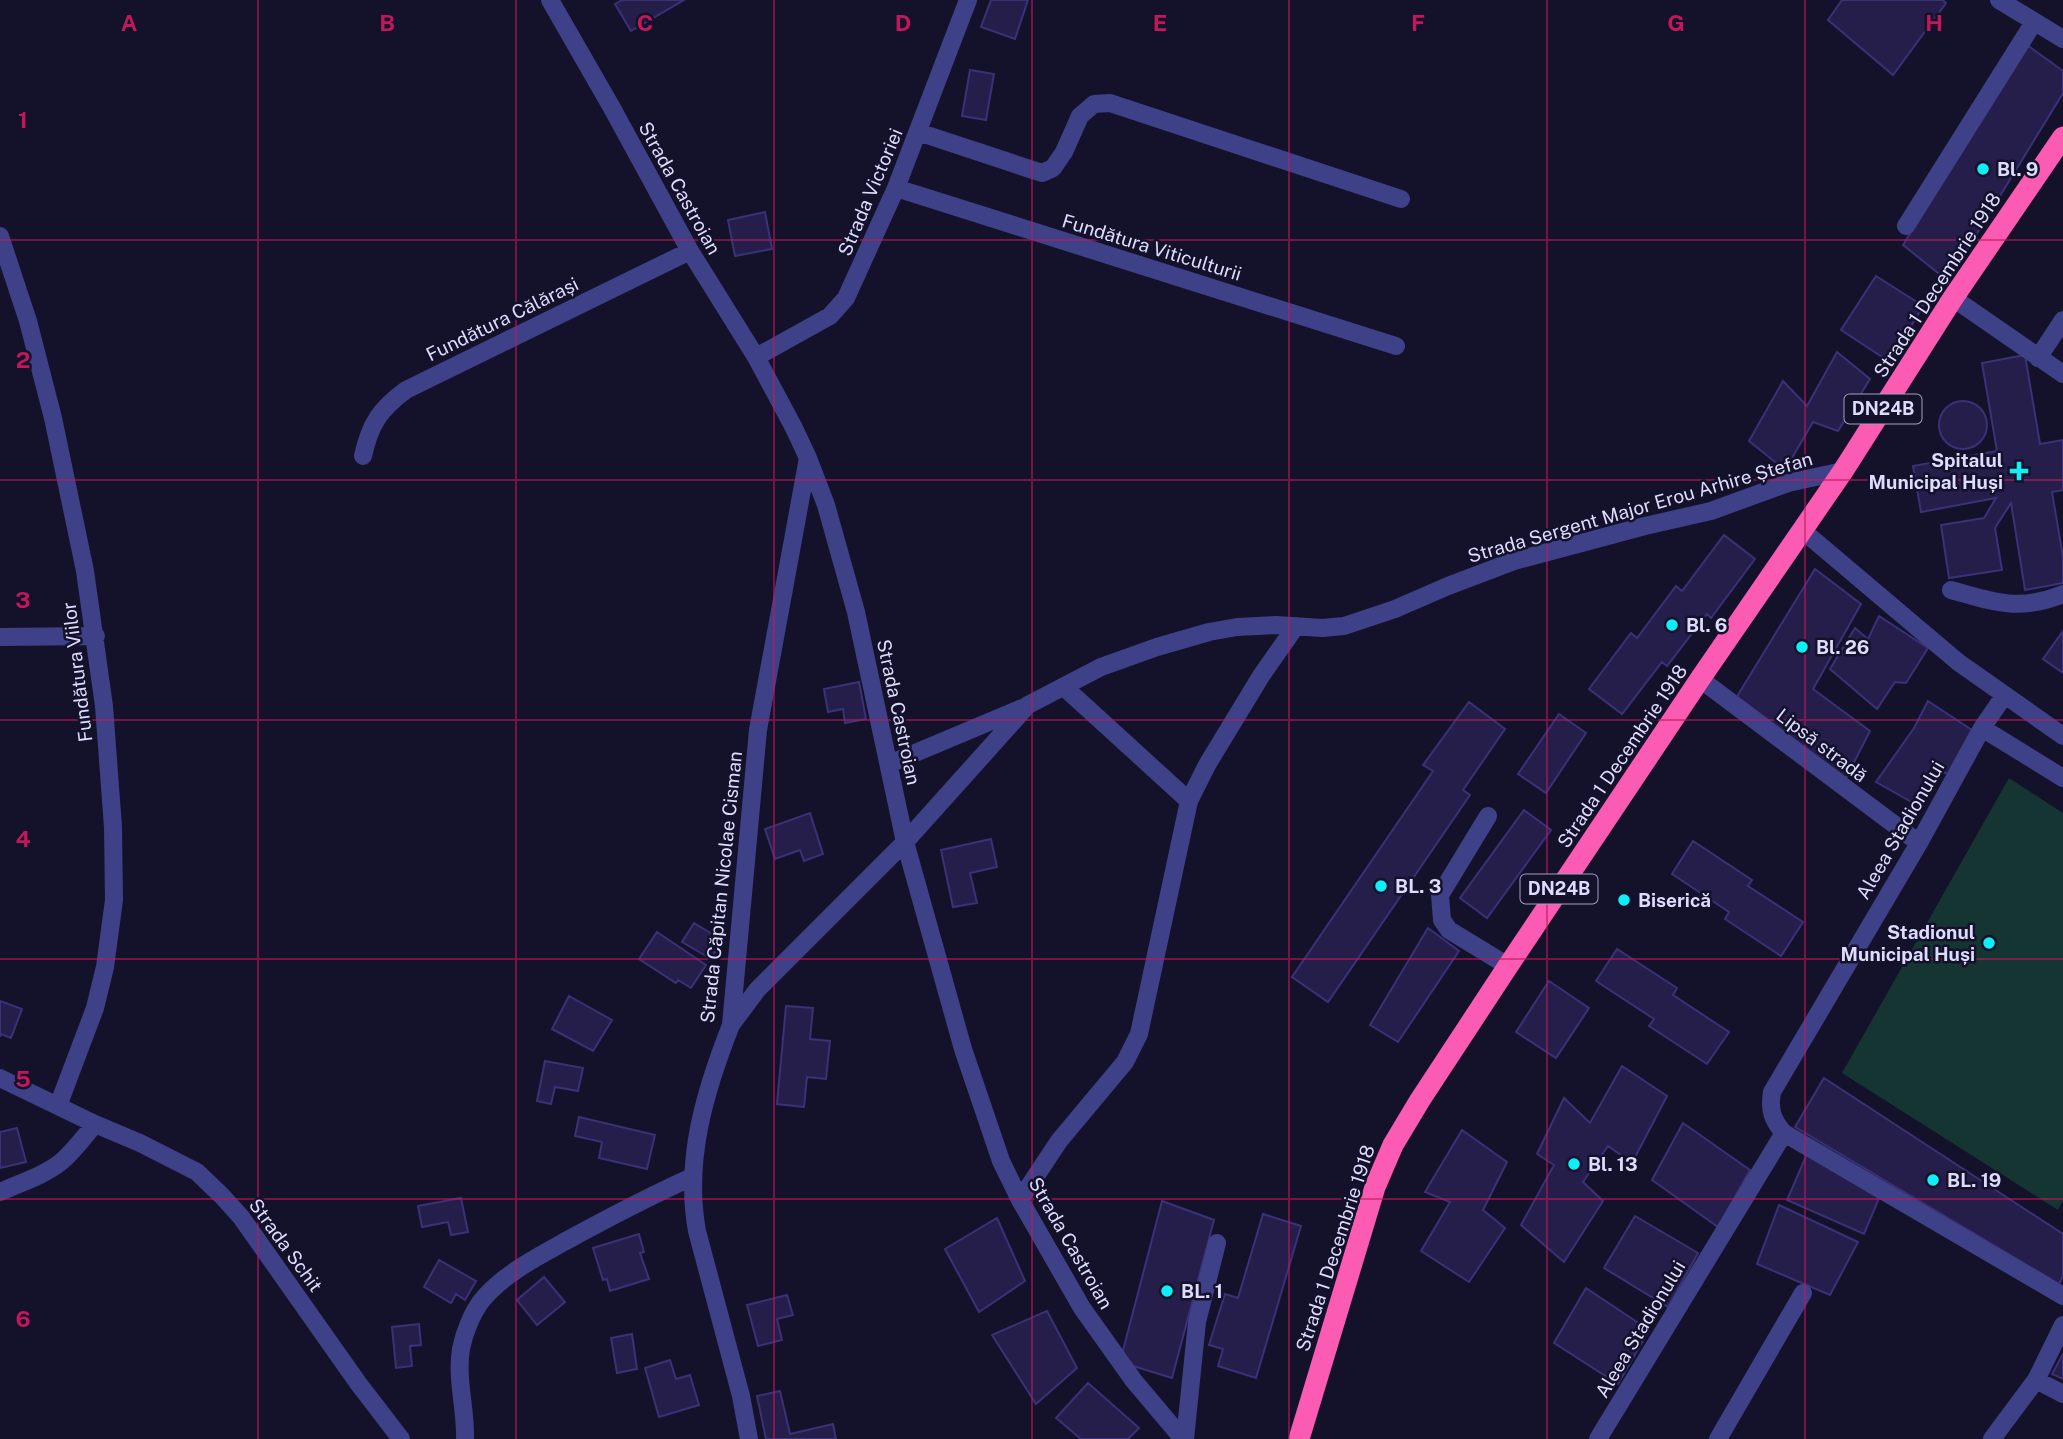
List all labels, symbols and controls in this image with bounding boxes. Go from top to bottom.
text: A [121,9,138,36]
text: B [379,9,395,36]
text: C [637,9,653,36]
text: D [895,9,911,36]
text: E [1153,9,1167,36]
text: F [1411,9,1425,36]
text: G [1667,9,1685,36]
text: H [1925,9,1943,36]
text: 1 [18,106,28,133]
street label: Strada Castroian [634,118,726,258]
street label: Strada Victoriei [833,125,907,259]
place label: Bl. 9 [1997,158,2038,180]
marker: Bl. 9 [1975,161,1991,177]
street label: Strada 1 Decembrie 1918 [1869,188,2005,382]
street label: Fundătura Viticulturii [1060,209,1244,285]
street label: Fundătura Călărași [422,273,582,365]
text: 2 [16,346,30,373]
road number: DN24B [1844,394,1922,424]
street label: Strada Sergent Major Erou Arhire Ștefan [1465,447,1815,567]
place label: Spitalul Municipal Huși [1869,449,2003,493]
marker: Spitalul Municipal Huși [2009,461,2029,481]
text: 3 [15,586,31,613]
street label: Fundătura Viilor [58,601,96,743]
place label: Bl. 6 [1686,614,1727,636]
marker: Bl. 6 [1664,617,1680,633]
place label: Bl. 26 [1816,636,1869,658]
street label: Strada Castroian [873,637,925,787]
marker: Bl. 26 [1794,639,1810,655]
street label: Strada 1 Decembrie 1918 [1553,660,1691,852]
street label: Lipsă stradă [1772,704,1872,786]
street label: Strada Căpitan Nicolae Cisman [696,750,746,1024]
street label: Aleea Stadionului [1852,757,1948,903]
text: 4 [15,825,31,852]
road number: DN24B [1520,874,1598,904]
place label: BL. 3 [1395,875,1441,897]
marker: BL. 3 [1373,878,1389,894]
place label: Biserică [1638,889,1711,911]
marker: Biserică [1616,892,1632,908]
place label: Stadionul Municipal Huși [1841,921,1975,965]
marker: Stadionul Municipal Huși [1981,935,1997,951]
text: 5 [15,1065,31,1092]
street label: Strada 1 Decembrie 1918 [1291,1142,1379,1354]
place label: Bl. 13 [1588,1153,1638,1175]
marker: Bl. 13 [1566,1156,1582,1172]
place label: BL. 19 [1947,1169,2001,1191]
marker: BL. 19 [1925,1172,1941,1188]
street label: Strada Castroian [1024,1173,1118,1313]
street label: Strada Schit [245,1194,327,1296]
street label: Aleea Stadionului [1590,1257,1690,1401]
place label: BL. 1 [1181,1280,1223,1302]
marker: BL. 1 [1159,1283,1175,1299]
text: 6 [15,1305,31,1332]

